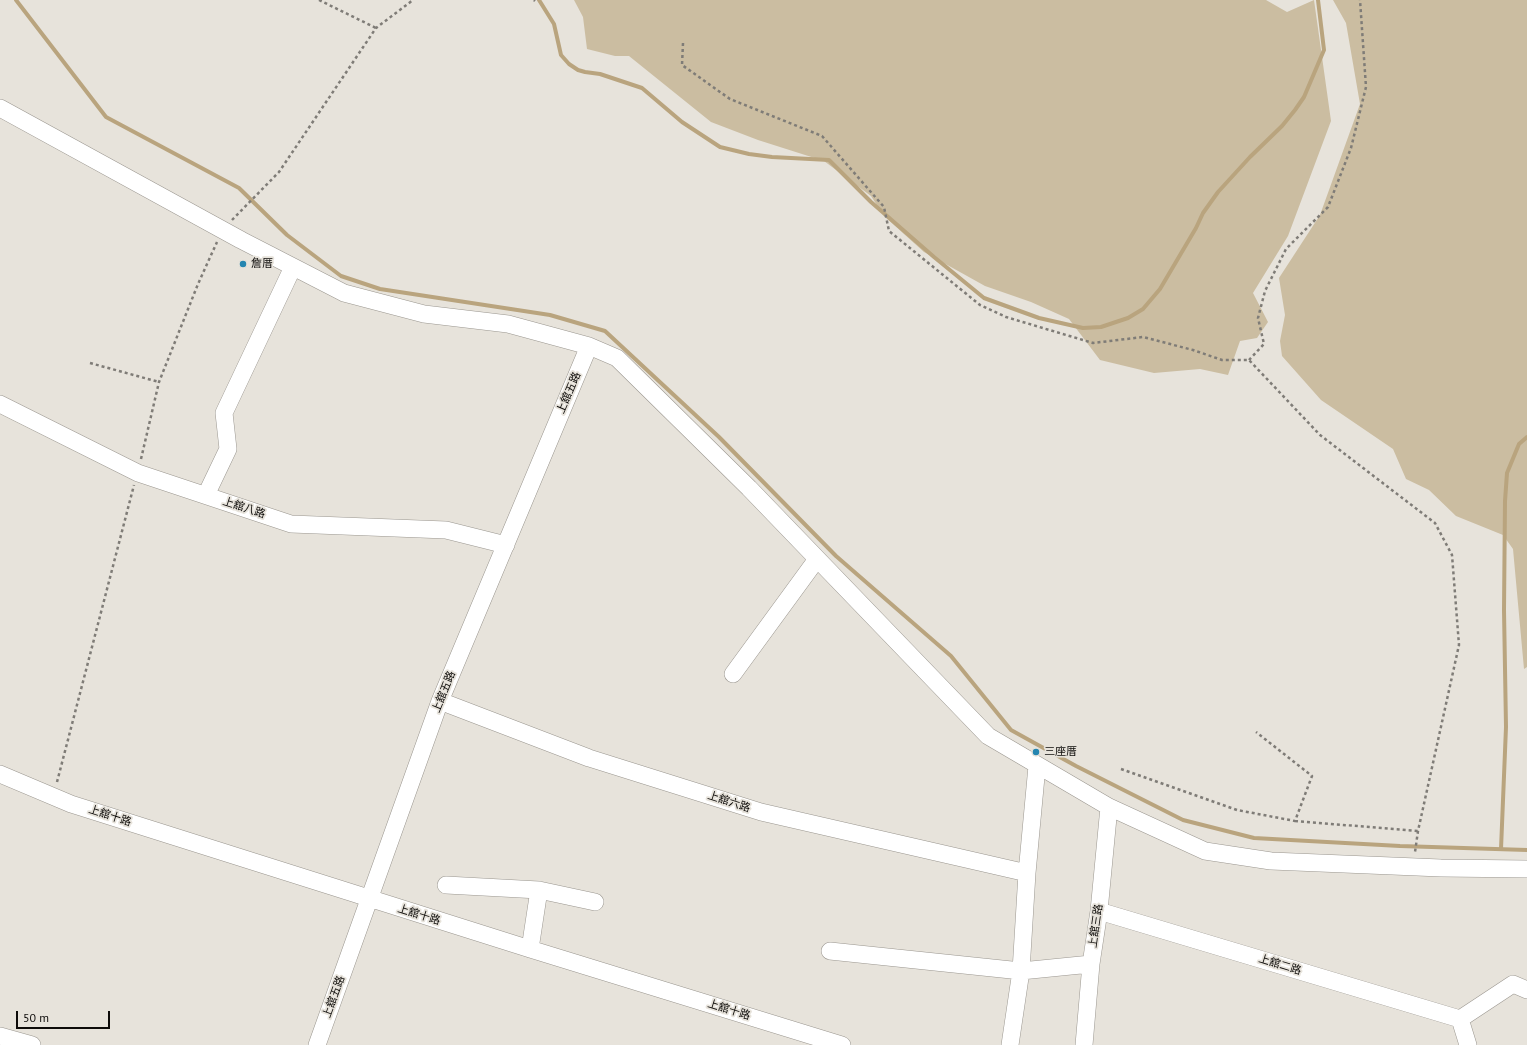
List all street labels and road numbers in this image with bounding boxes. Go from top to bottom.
street label: 上舘五路 [554,370,584,416]
street label: 上舘八路 [221,495,267,521]
street label: 上舘五路 [430,669,458,715]
street label: 上舘六路 [706,789,752,815]
street label: 上舘十路 [87,803,133,829]
street label: 上舘十路 [396,902,442,928]
street label: 上舘三路 [1086,903,1106,949]
street label: 上舘二路 [1257,952,1303,978]
street label: 上舘五路 [320,974,348,1020]
street label: 上舘十路 [706,997,752,1023]

